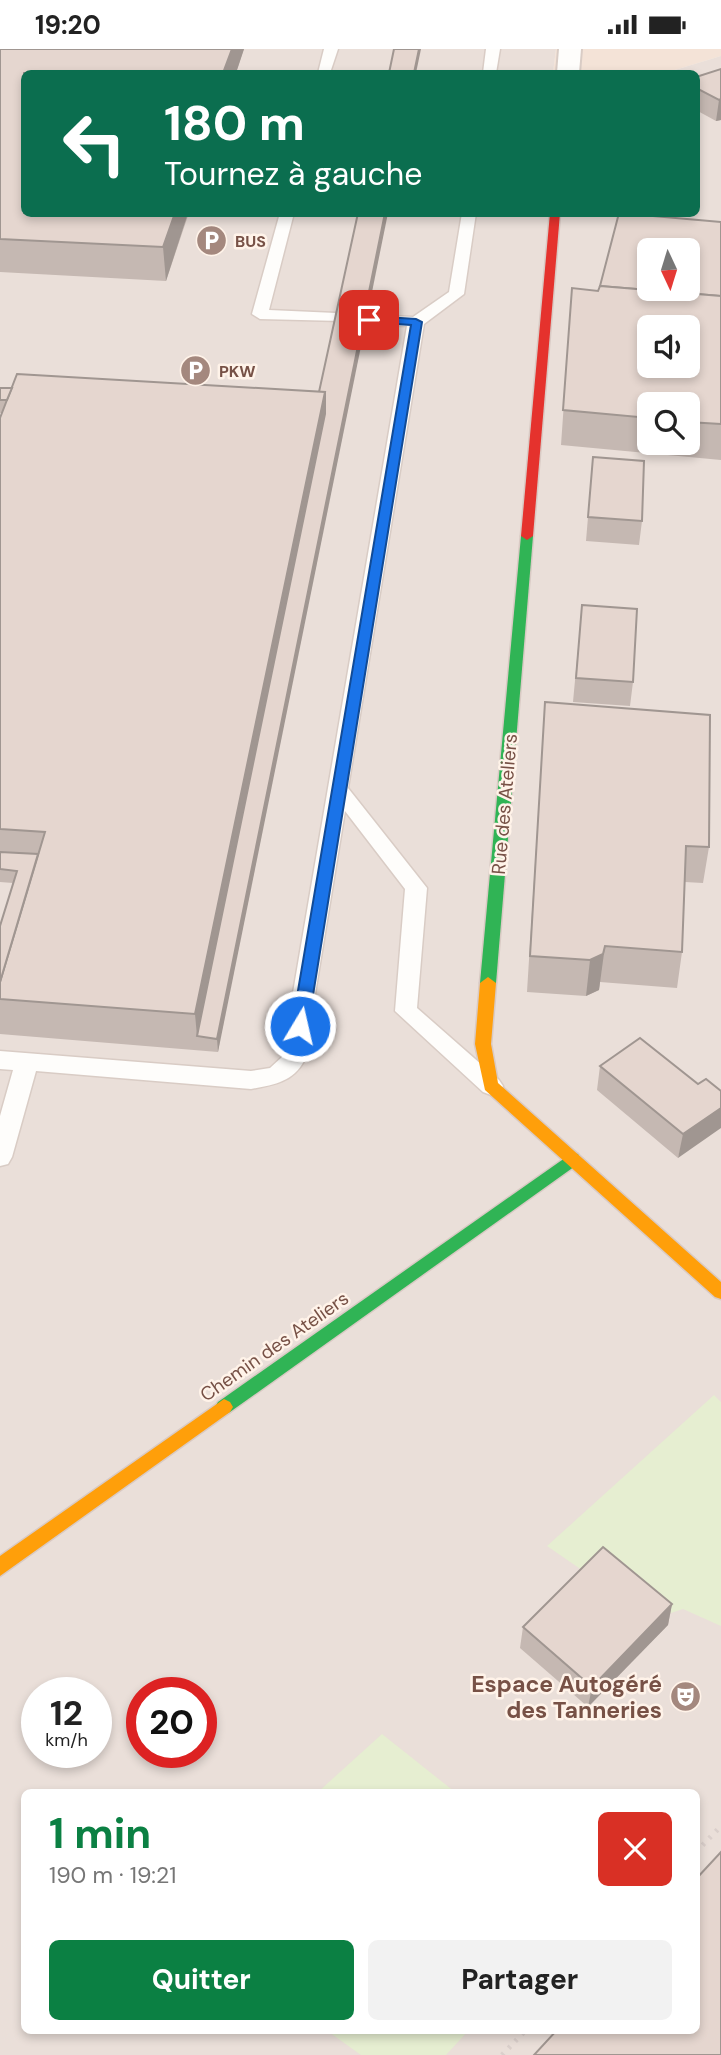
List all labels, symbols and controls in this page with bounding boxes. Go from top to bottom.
text: 19:20 [35,8,101,42]
text: 180 m [164,91,305,155]
icon: left [49,98,140,189]
text: Tournez à gauche [164,153,422,195]
parking icon: BUS [195,224,229,258]
place label: BUS [235,231,266,252]
north arrow [637,238,700,301]
map controls [637,238,700,455]
pin [339,290,399,350]
icon: arrive [350,301,388,339]
button: sound [637,315,700,378]
parking icon: PKW [179,354,213,388]
place label: PKW [219,361,256,382]
button: search [637,392,700,455]
street label: Rue des Ateliers [486,733,523,875]
position arrow [263,989,337,1063]
street label: Chemin des Ateliers [195,1286,354,1407]
place label: Espace Autogéré des Tanneries [471,1669,662,1725]
speed limit sign: 20 [126,1677,217,1768]
theatre icon: Espace Autogéré des Tanneries [668,1680,702,1714]
text: 12 [50,1690,83,1736]
text: km/h [45,1728,88,1752]
text: 1 min [49,1806,151,1861]
button: close [598,1812,672,1886]
text: 190 m · 19:21 [49,1860,176,1890]
button: Quitter [49,1940,354,2020]
button: Partager [368,1940,672,2020]

